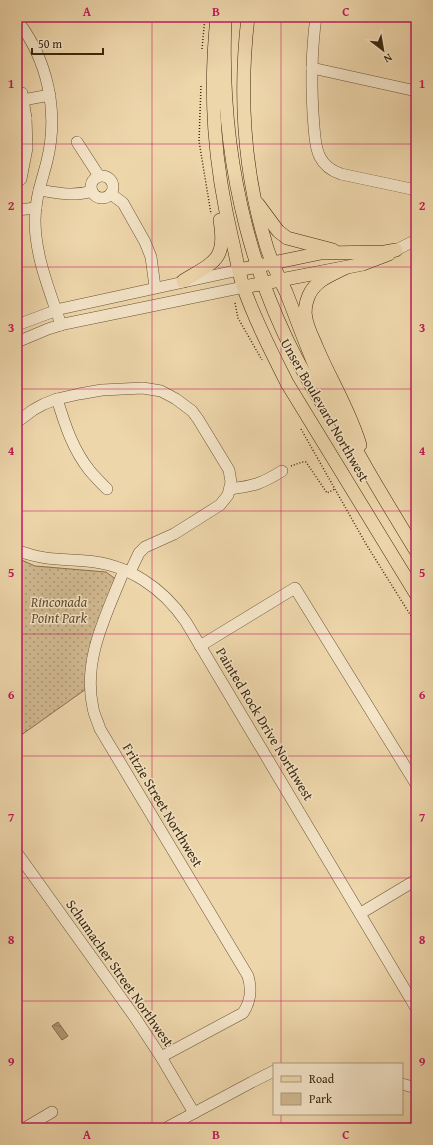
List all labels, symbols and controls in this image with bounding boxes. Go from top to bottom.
text: A [83,2,92,21]
text: B [212,2,220,21]
text: C [342,2,350,21]
scale bar [32,30,103,56]
north arrow [363,30,403,70]
text: 50 m [38,35,62,52]
text: N [380,50,395,68]
text: 1 [8,74,14,93]
text: 1 [419,74,425,93]
text: 2 [8,196,15,215]
text: 2 [419,196,426,215]
text: 3 [8,318,14,337]
text: 3 [419,318,425,337]
street label: Unser Boulevard Northwest [276,335,374,485]
text: 4 [8,441,15,460]
text: 4 [419,441,426,460]
text: 5 [8,563,15,582]
text: 5 [419,563,426,582]
park label: Rinconada Point Park [30,592,88,628]
street label: Painted Rock Drive Northwest [211,644,319,804]
text: 6 [8,685,15,704]
text: 6 [419,685,426,704]
street label: Fritzie Street Northwest [118,739,208,871]
text: 7 [8,808,15,827]
text: 7 [419,808,426,827]
street label: Schumacher Street Northwest [61,895,179,1051]
text: 8 [8,930,15,949]
text: 8 [419,930,426,949]
text: 9 [8,1052,15,1071]
text: 9 [419,1052,426,1071]
legend [273,1063,403,1115]
text: Road [309,1070,335,1087]
text: Park [309,1090,333,1107]
text: A [83,1125,92,1144]
text: B [212,1125,220,1144]
text: C [342,1125,350,1144]

